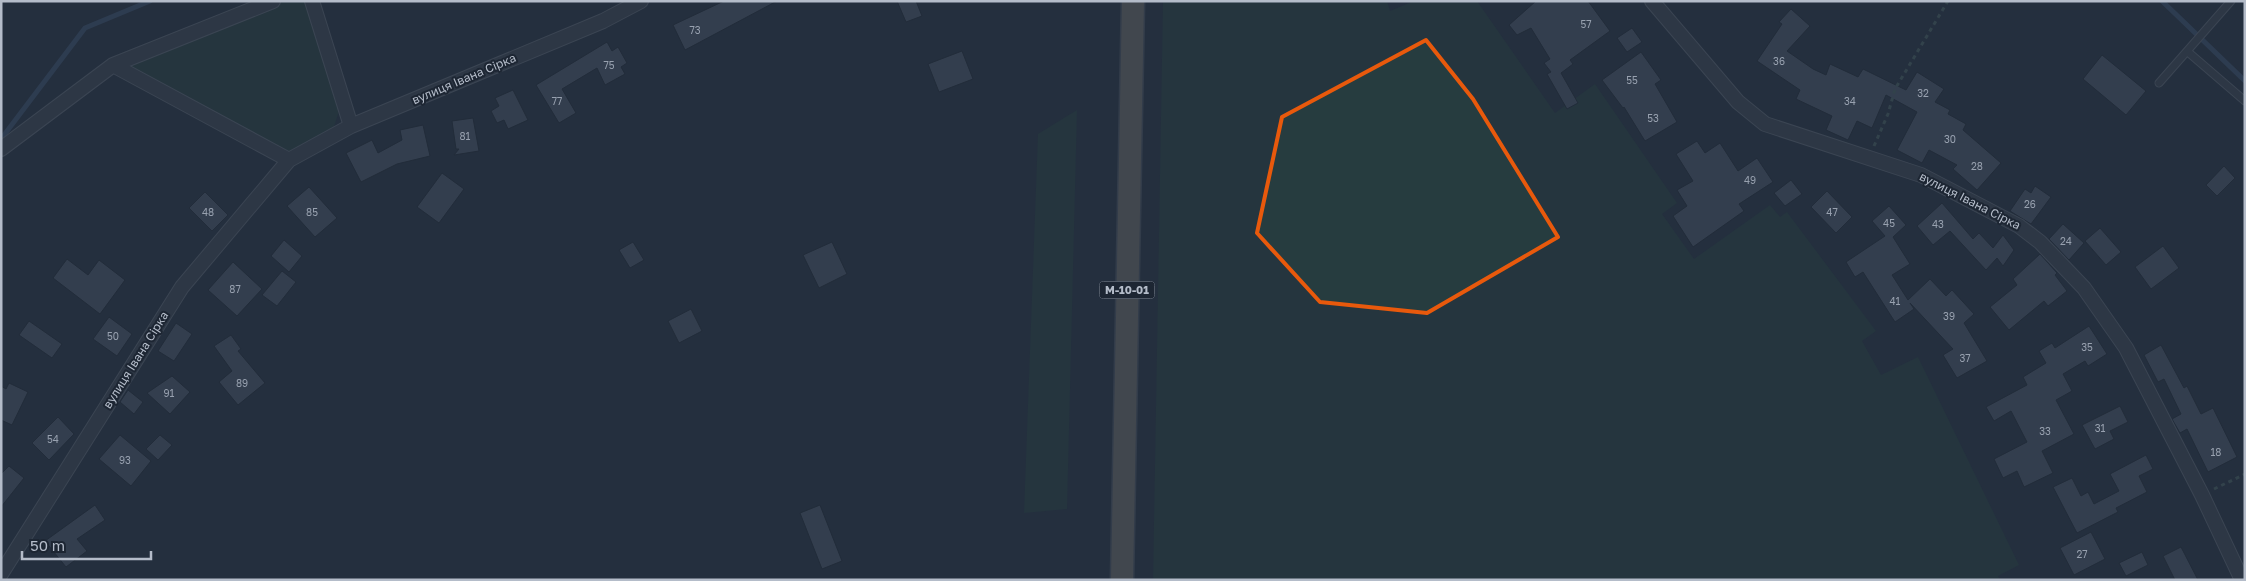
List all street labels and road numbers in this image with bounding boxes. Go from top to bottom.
street label: вулиця Івана Сірка [410,50,518,107]
street label: вулиця Івана Сірка [1917,169,2023,233]
road number: М-10-01 [1100,282,1154,298]
street label: вулиця Івана Сірка [100,308,171,411]

